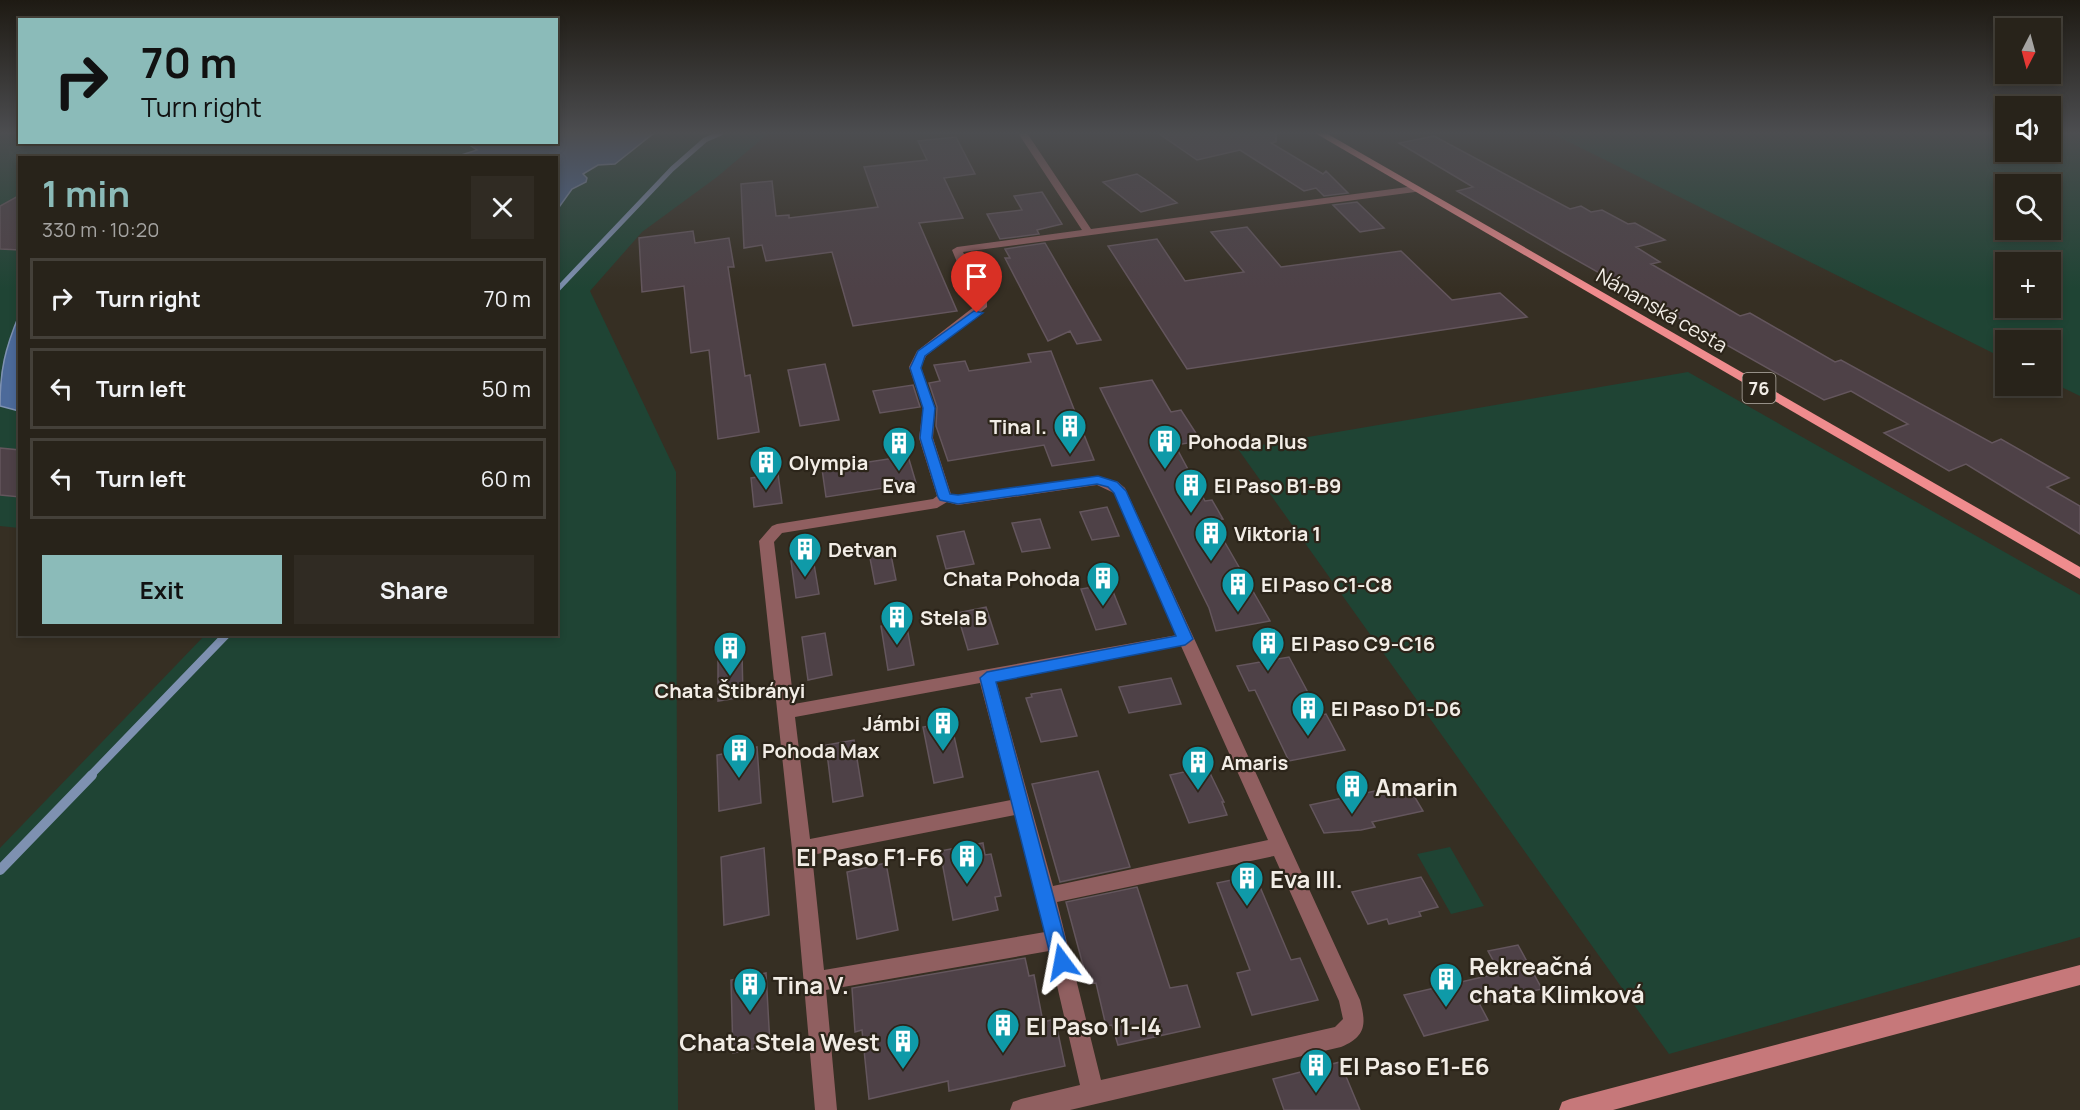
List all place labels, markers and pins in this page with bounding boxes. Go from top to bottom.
pin [951,251,1002,313]
building icon: Tina I. [1052,408,1088,455]
place label: Tina I. [990,413,1047,440]
building icon: Pohoda Plus [1147,423,1183,470]
building icon: Eva [881,425,917,472]
place label: Pohoda Plus [1188,428,1308,455]
building icon: Olympia [748,444,784,491]
place label: Olympia [789,449,868,476]
building icon: El Paso B1-B9 [1173,467,1209,514]
place label: Eva [882,472,916,499]
place label: El Paso B1-B9 [1214,472,1341,499]
building icon: Viktoria 1 [1193,515,1229,562]
place label: Viktoria 1 [1234,520,1321,547]
building icon: Detvan [787,531,823,578]
place label: Detvan [828,536,897,563]
building icon: Chata Pohoda [1085,560,1121,607]
place label: Chata Pohoda [943,565,1080,592]
building icon: El Paso C1-C8 [1220,566,1256,613]
place label: El Paso C1-C8 [1261,571,1392,598]
building icon: Stela B [879,599,915,646]
place label: Stela B [920,604,987,631]
building icon: El Paso C9-C16 [1250,625,1286,672]
building icon: Chata Štibrányi [712,630,748,677]
place label: El Paso C9-C16 [1291,630,1435,657]
place label: Chata Štibrányi [655,677,805,704]
building icon: El Paso D1-D6 [1290,690,1326,737]
place label: El Paso D1-D6 [1331,695,1461,722]
building icon: Jámbi [925,705,961,752]
place label: Jámbi [863,710,920,737]
building icon: Pohoda Max [721,732,757,779]
place label: Pohoda Max [762,737,879,764]
building icon: Amaris [1180,744,1216,791]
place label: Amaris [1221,749,1289,776]
building icon: Amarin [1334,768,1370,815]
place label: Amarin [1375,770,1458,803]
building icon: El Paso F1-F6 [949,838,985,885]
place label: El Paso F1-F6 [796,840,944,873]
building icon: Eva III. [1229,860,1265,907]
place label: Eva III. [1270,862,1343,895]
place label: Rekreačná chata Klimková [1469,949,1645,1010]
building icon: Rekreačná chata Klimková [1428,961,1464,1008]
building icon: Tina V. [732,966,768,1013]
place label: Tina V. [773,968,849,1001]
building icon: El Paso I1-I4 [985,1007,1021,1054]
place label: El Paso I1-I4 [1026,1009,1162,1042]
building icon: Chata Stela West [885,1023,921,1070]
place label: Chata Stela West [679,1025,880,1058]
building icon: El Paso E1-E6 [1298,1047,1334,1094]
place label: El Paso E1-E6 [1339,1049,1490,1082]

